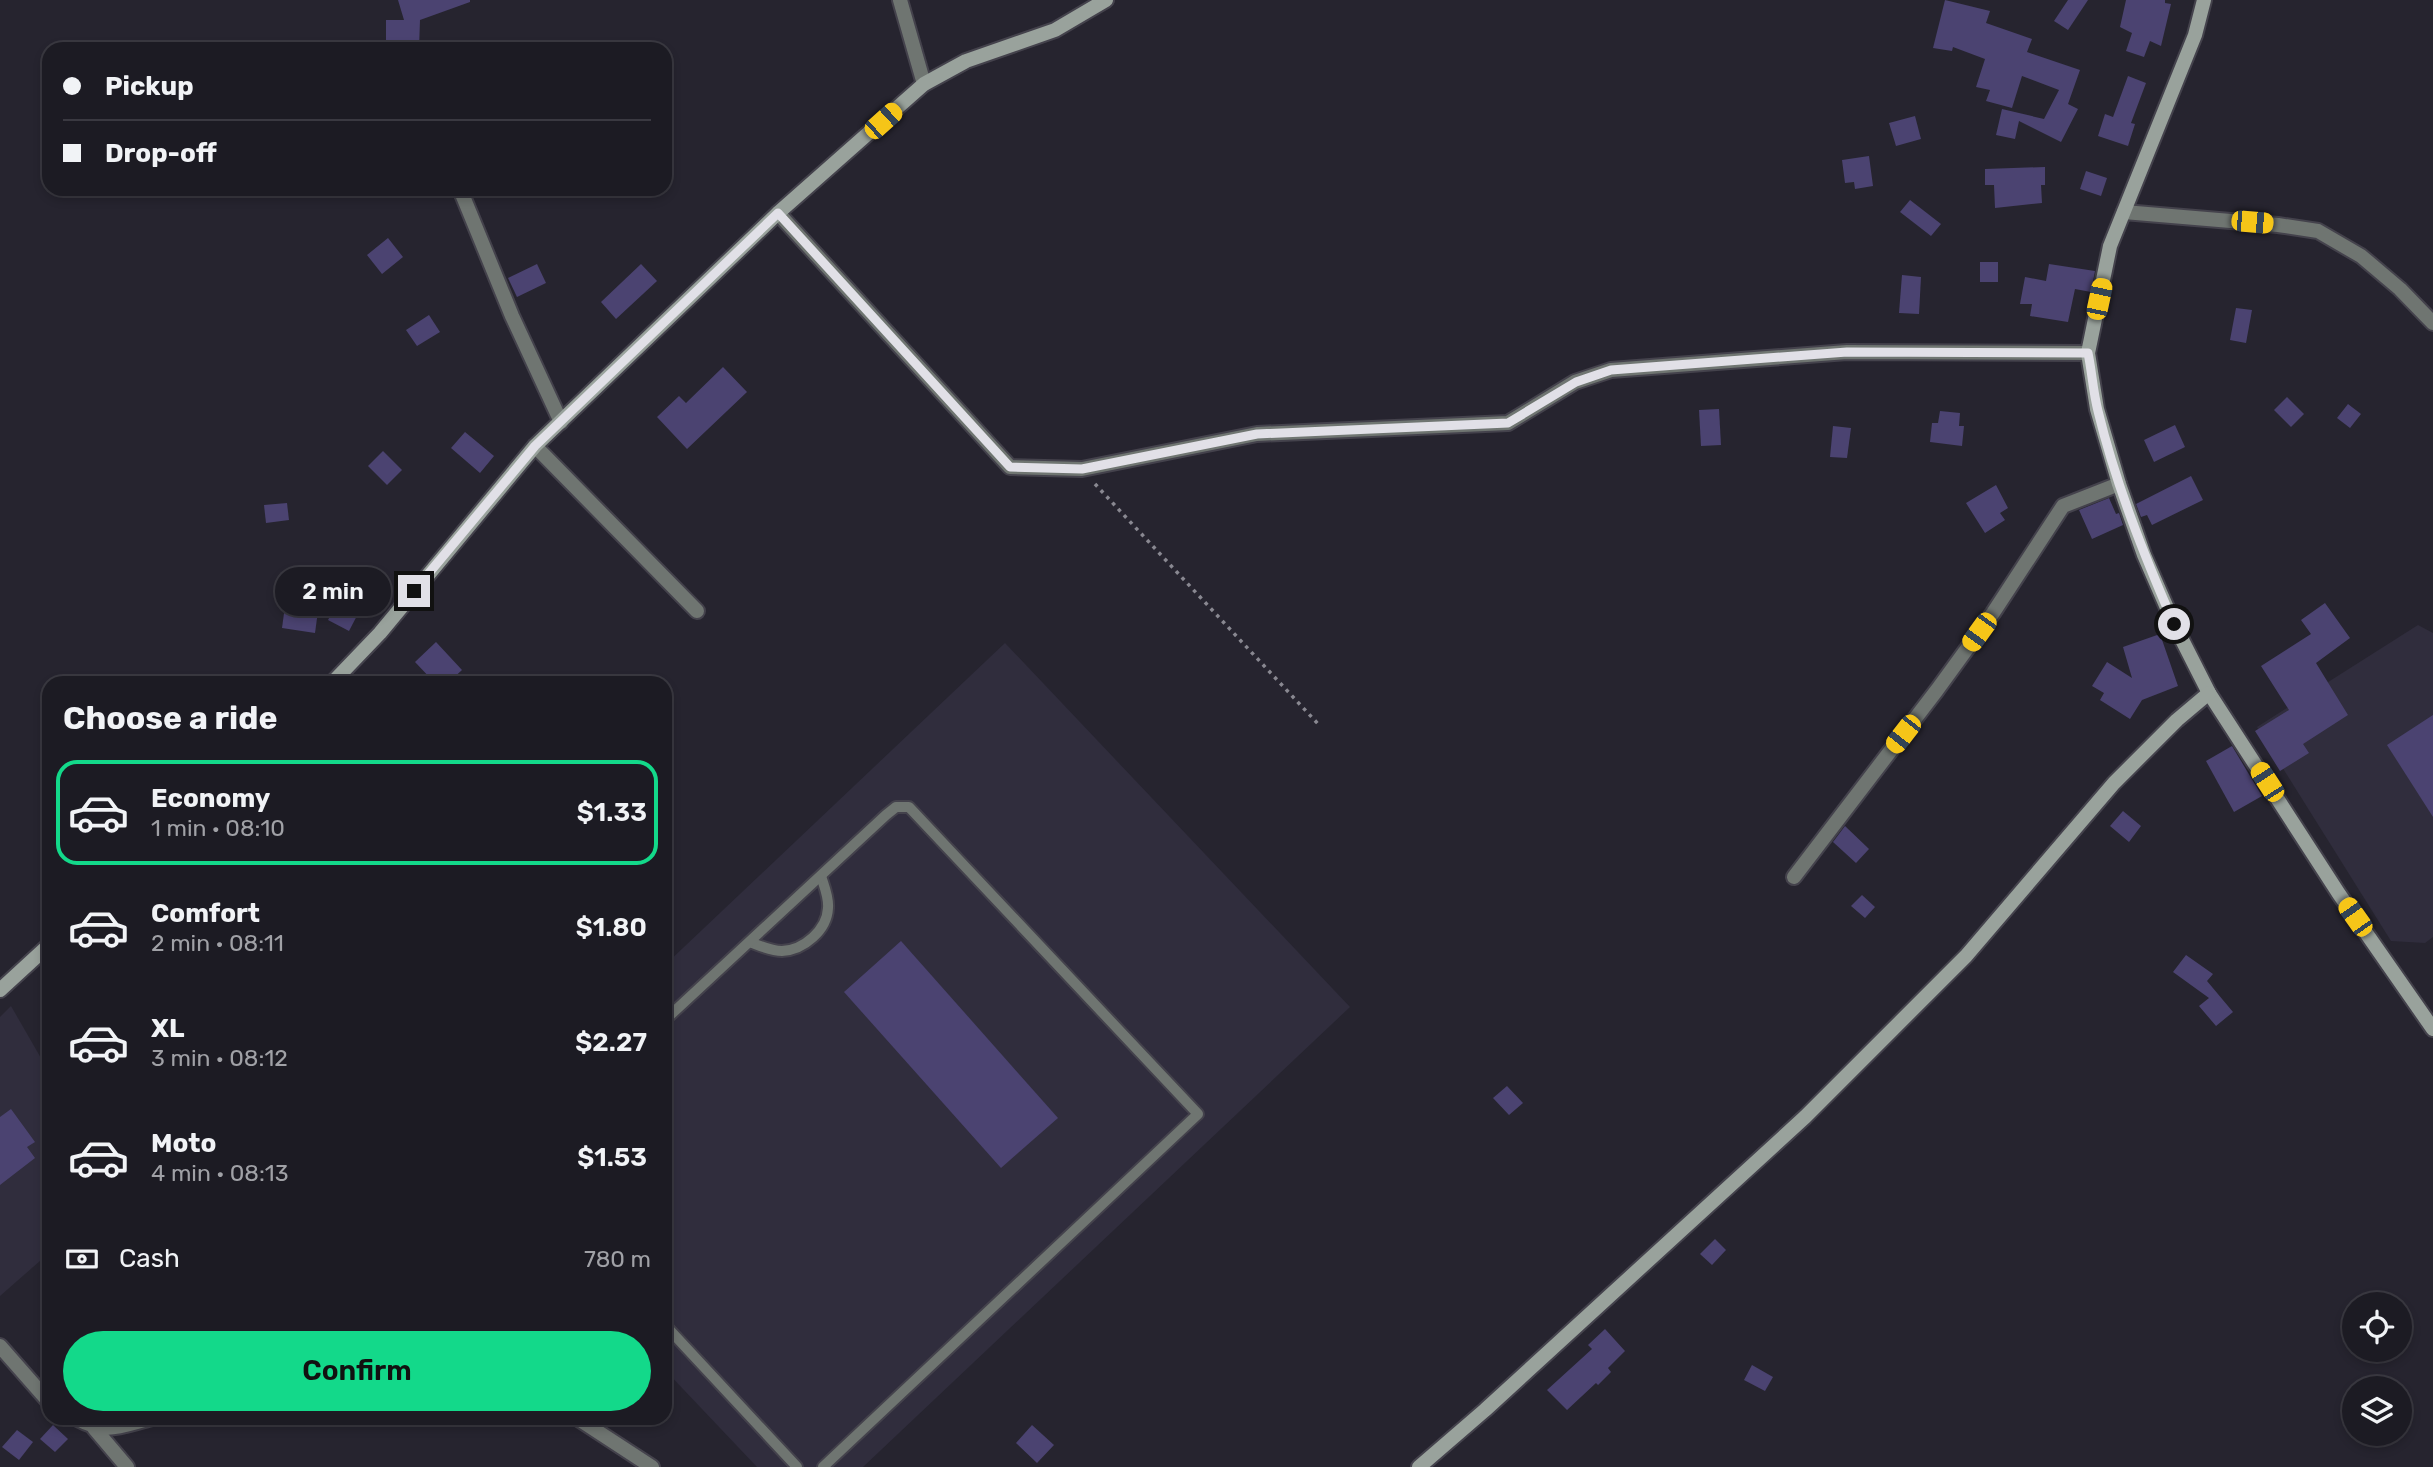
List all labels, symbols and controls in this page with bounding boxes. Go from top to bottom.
text: Pickup [105,71,194,102]
car [861,99,906,143]
text: Drop-off [105,138,217,169]
car [2231,210,2274,234]
car [2085,276,2114,322]
callout: 2 min [274,566,390,616]
route end [398,575,430,607]
text: 2 min [302,577,364,605]
route start [2158,608,2190,640]
car [1959,609,2000,655]
text: Choose a ride [63,699,277,737]
car [1882,711,1925,757]
car [2247,759,2288,805]
icon: car [67,781,130,844]
text: Economy [151,783,270,814]
text: $1.33 [577,797,647,828]
text: 1 min · 08:10 [151,814,285,842]
car [2335,894,2376,940]
icon: car [67,896,130,959]
text: Comfort [151,898,260,929]
text: $1.80 [576,912,647,943]
text: 2 min · 08:11 [151,929,284,957]
icon: car [67,1011,130,1074]
text: XL [151,1013,184,1044]
text: $2.27 [575,1027,647,1058]
text: 3 min · 08:12 [151,1044,288,1072]
icon: car [67,1126,130,1189]
text: Moto [151,1128,216,1159]
text: $1.53 [577,1142,647,1173]
text: 4 min · 08:13 [151,1159,289,1187]
icon: cash [63,1240,101,1278]
text: Cash [119,1243,180,1274]
text: 780 m [584,1245,651,1273]
map controls [2342,1292,2412,1446]
button: locate [2342,1292,2412,1362]
button: Confirm [63,1331,651,1411]
button: layers [2342,1376,2412,1446]

